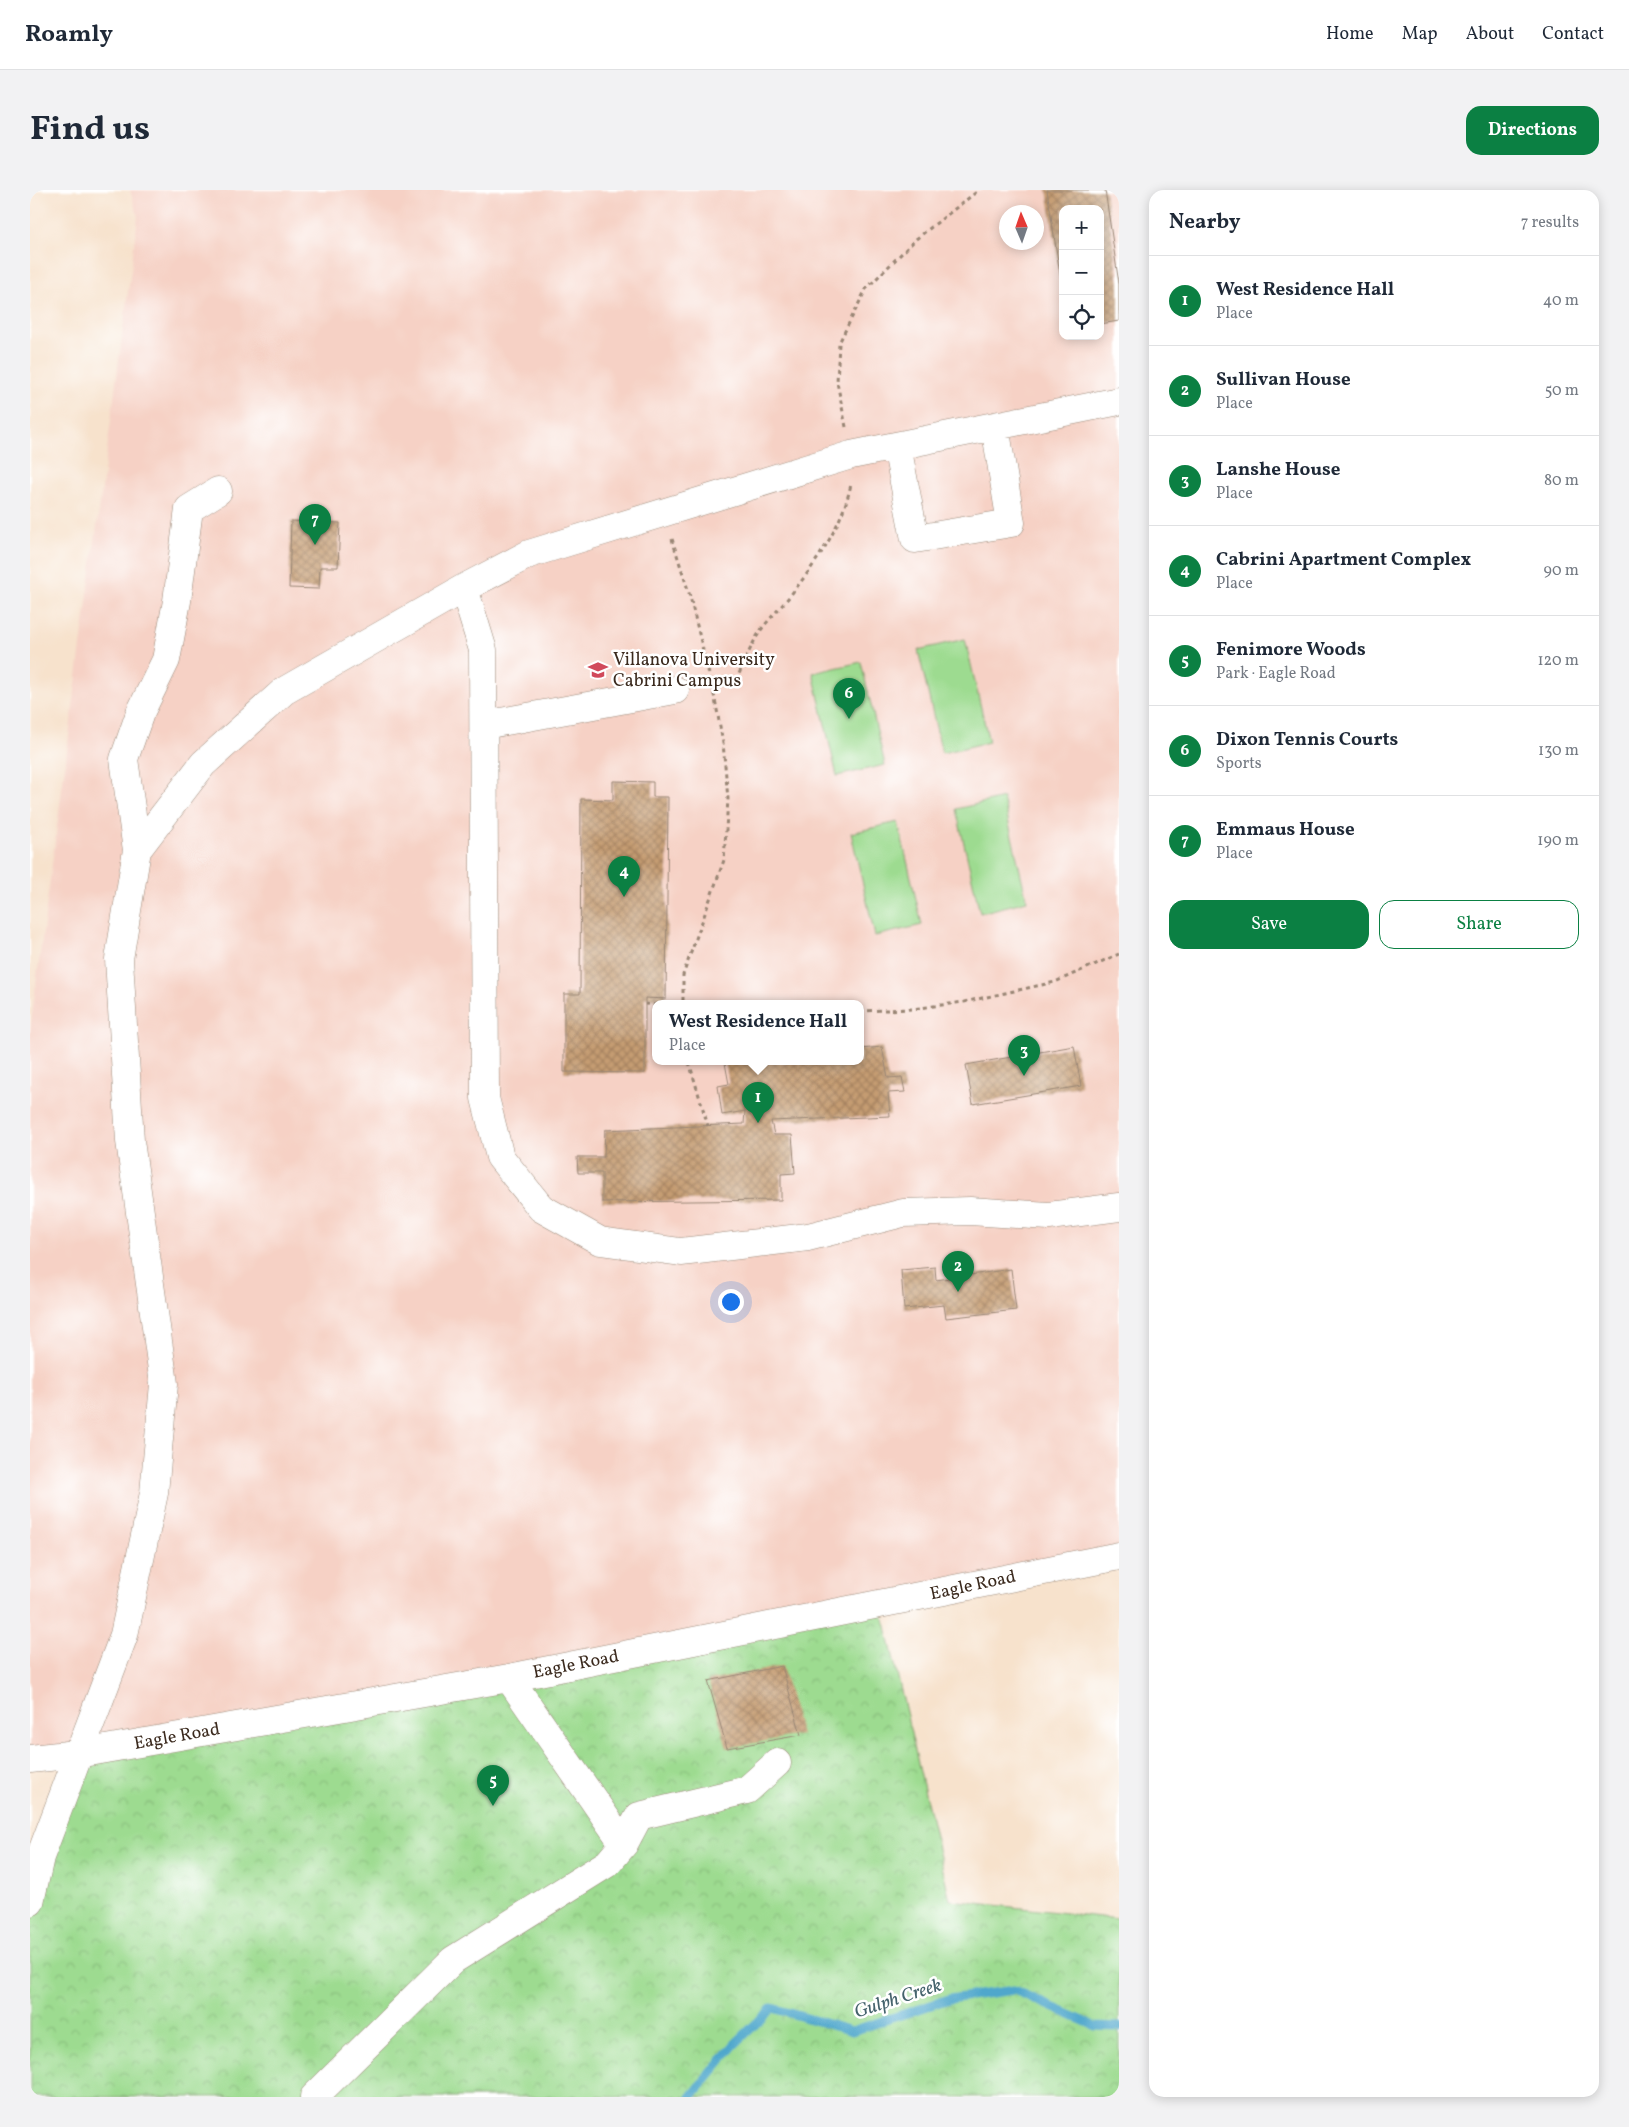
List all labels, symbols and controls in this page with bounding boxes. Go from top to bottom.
text: Roamly [25,18,113,52]
text: Home [1326,22,1374,47]
text: Map [1402,22,1438,47]
text: About [1466,22,1514,47]
text: Contact [1542,22,1604,47]
text: Find us [30,106,150,154]
button: Directions [1466,106,1599,155]
north arrow [999,205,1044,250]
map controls [1059,205,1104,340]
button: + [1059,205,1104,250]
text: Nearby [1169,208,1240,237]
text: 7 results [1521,212,1579,234]
button: − [1059,250,1104,295]
text: West Residence Hall [1216,277,1394,303]
text: 1 [1182,290,1188,312]
text: 40 m [1543,290,1579,312]
button: locate [1059,295,1104,340]
text: Place [1216,303,1253,325]
text: Sullivan House [1216,367,1351,393]
text: 2 [1181,380,1189,402]
text: 50 m [1545,380,1579,402]
text: Place [1216,393,1253,415]
text: Lanshe House [1216,457,1340,483]
text: 3 [1181,470,1189,492]
text: 80 m [1544,470,1579,492]
text: Place [1216,483,1253,505]
pin: 7 [299,504,331,545]
text: Cabrini Apartment Complex [1216,547,1471,573]
text: 4 [1180,560,1190,582]
text: 90 m [1543,560,1579,582]
text: Place [1216,573,1253,595]
text: Fenimore Woods [1216,637,1366,663]
place label: Villanova University Cabrini Campus [613,648,775,694]
text: 5 [1181,650,1189,672]
text: 120 m [1537,650,1579,672]
school or university icon: Villanova University Cabrini Campus [587,659,609,681]
text: Park · Eagle Road [1216,663,1336,685]
pin: 6 [833,678,865,719]
text: Dixon Tennis Courts [1216,727,1398,753]
text: 6 [1181,740,1189,762]
text: 130 m [1538,740,1579,762]
text: Sports [1216,753,1262,775]
text: Emmaus House [1216,817,1355,843]
text: 7 [1181,830,1189,852]
text: 190 m [1537,830,1579,852]
text: Place [1216,843,1253,865]
pin: 4 [608,856,640,897]
button: Save [1169,900,1369,949]
button: Share [1379,900,1579,949]
popup [652,1000,864,1065]
text: West Residence Hall [669,1009,847,1035]
text: Place [669,1035,706,1057]
pin: 3 [1008,1035,1040,1076]
pin: 1 [742,1082,774,1123]
pin: 2 [942,1251,974,1292]
your location [718,1289,744,1315]
street label: Eagle Road [928,1565,1018,1607]
street label: Eagle Road [531,1644,621,1686]
street label: Eagle Road [132,1717,222,1757]
pin: 5 [477,1765,509,1806]
water label: Gulph Creek [851,1973,945,2025]

